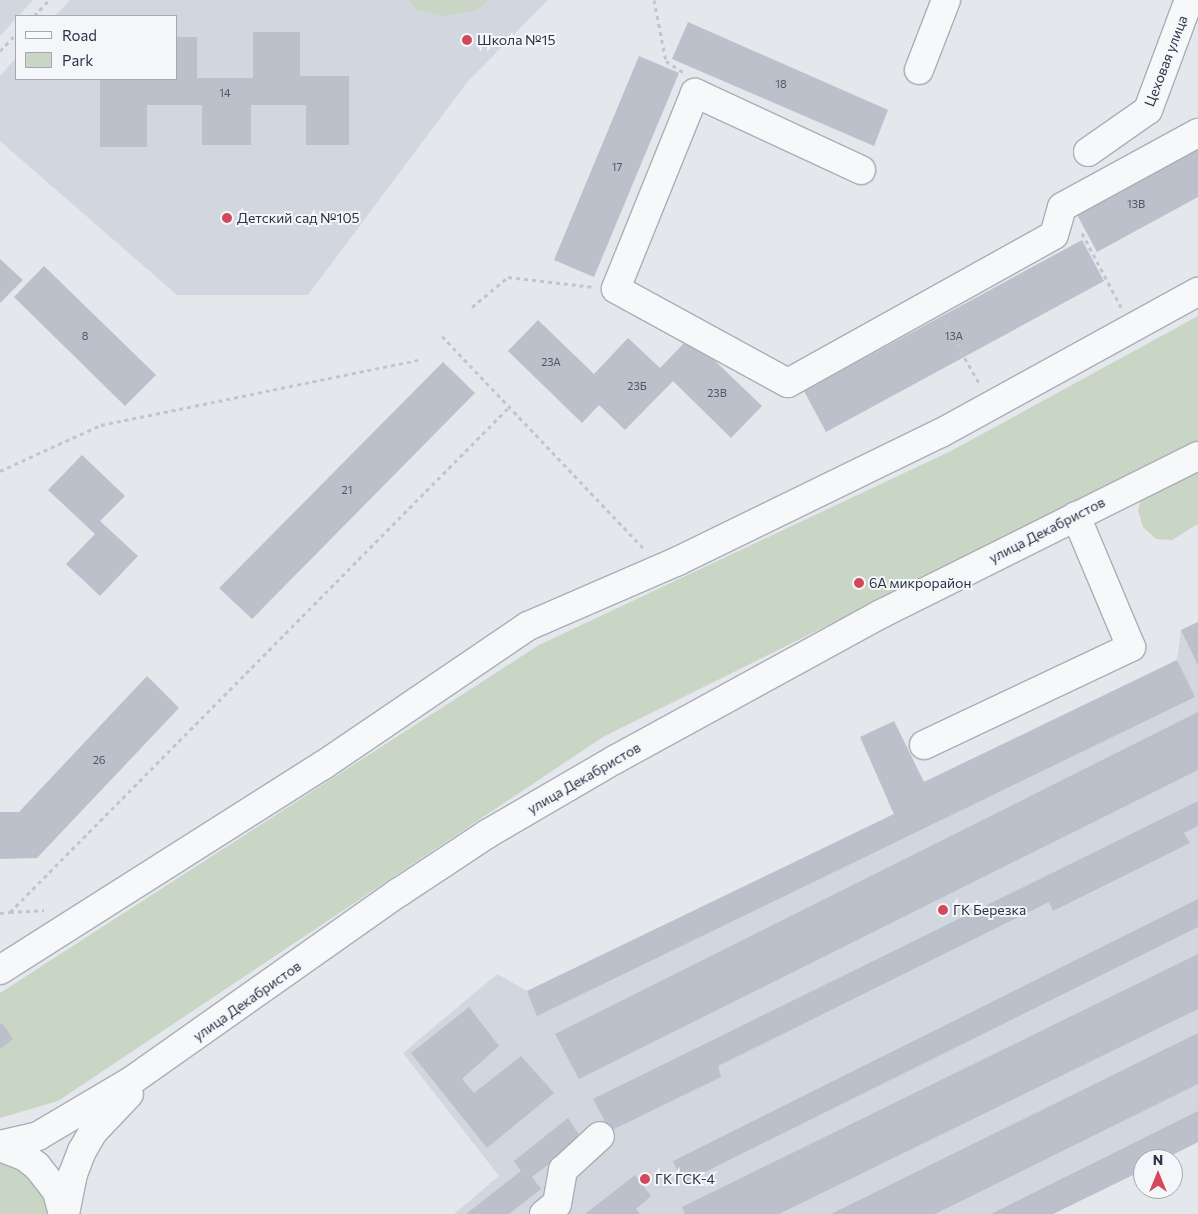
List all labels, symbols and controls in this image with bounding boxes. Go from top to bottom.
street label: Цеховая улица [1141,13,1191,109]
legend [15,15,178,80]
text: Road [62,26,97,44]
place label: Школа №15 [477,32,556,48]
marker: Школа №15 [461,34,473,46]
text: Park [62,51,93,69]
house number: 18 [775,77,787,91]
house number: 14 [219,86,231,100]
house number: 17 [612,160,622,174]
house number: 13В [1127,197,1145,211]
place label: Детский сад №105 [237,210,360,226]
marker: Детский сад №105 [221,212,233,224]
house number: 8 [82,329,88,343]
house number: 13А [945,329,963,343]
house number: 23А [541,355,561,369]
house number: 23Б [627,379,647,393]
house number: 23В [707,386,727,400]
house number: 21 [342,483,352,497]
street label: улица Декабристов [986,493,1108,567]
place label: 6А микрорайон [869,575,971,591]
marker: 6А микрорайон [853,577,865,589]
street label: улица Декабристов [524,739,644,817]
house number: 26 [93,753,105,767]
place label: ГК Березка [953,902,1026,918]
marker: ГК Березка [937,904,949,916]
street label: улица Декабристов [190,957,304,1045]
north arrow [1133,1149,1183,1199]
text: N [1153,1151,1163,1168]
place label: ГК ГСК-4 [655,1171,715,1187]
marker: ГК ГСК-4 [639,1173,651,1185]

